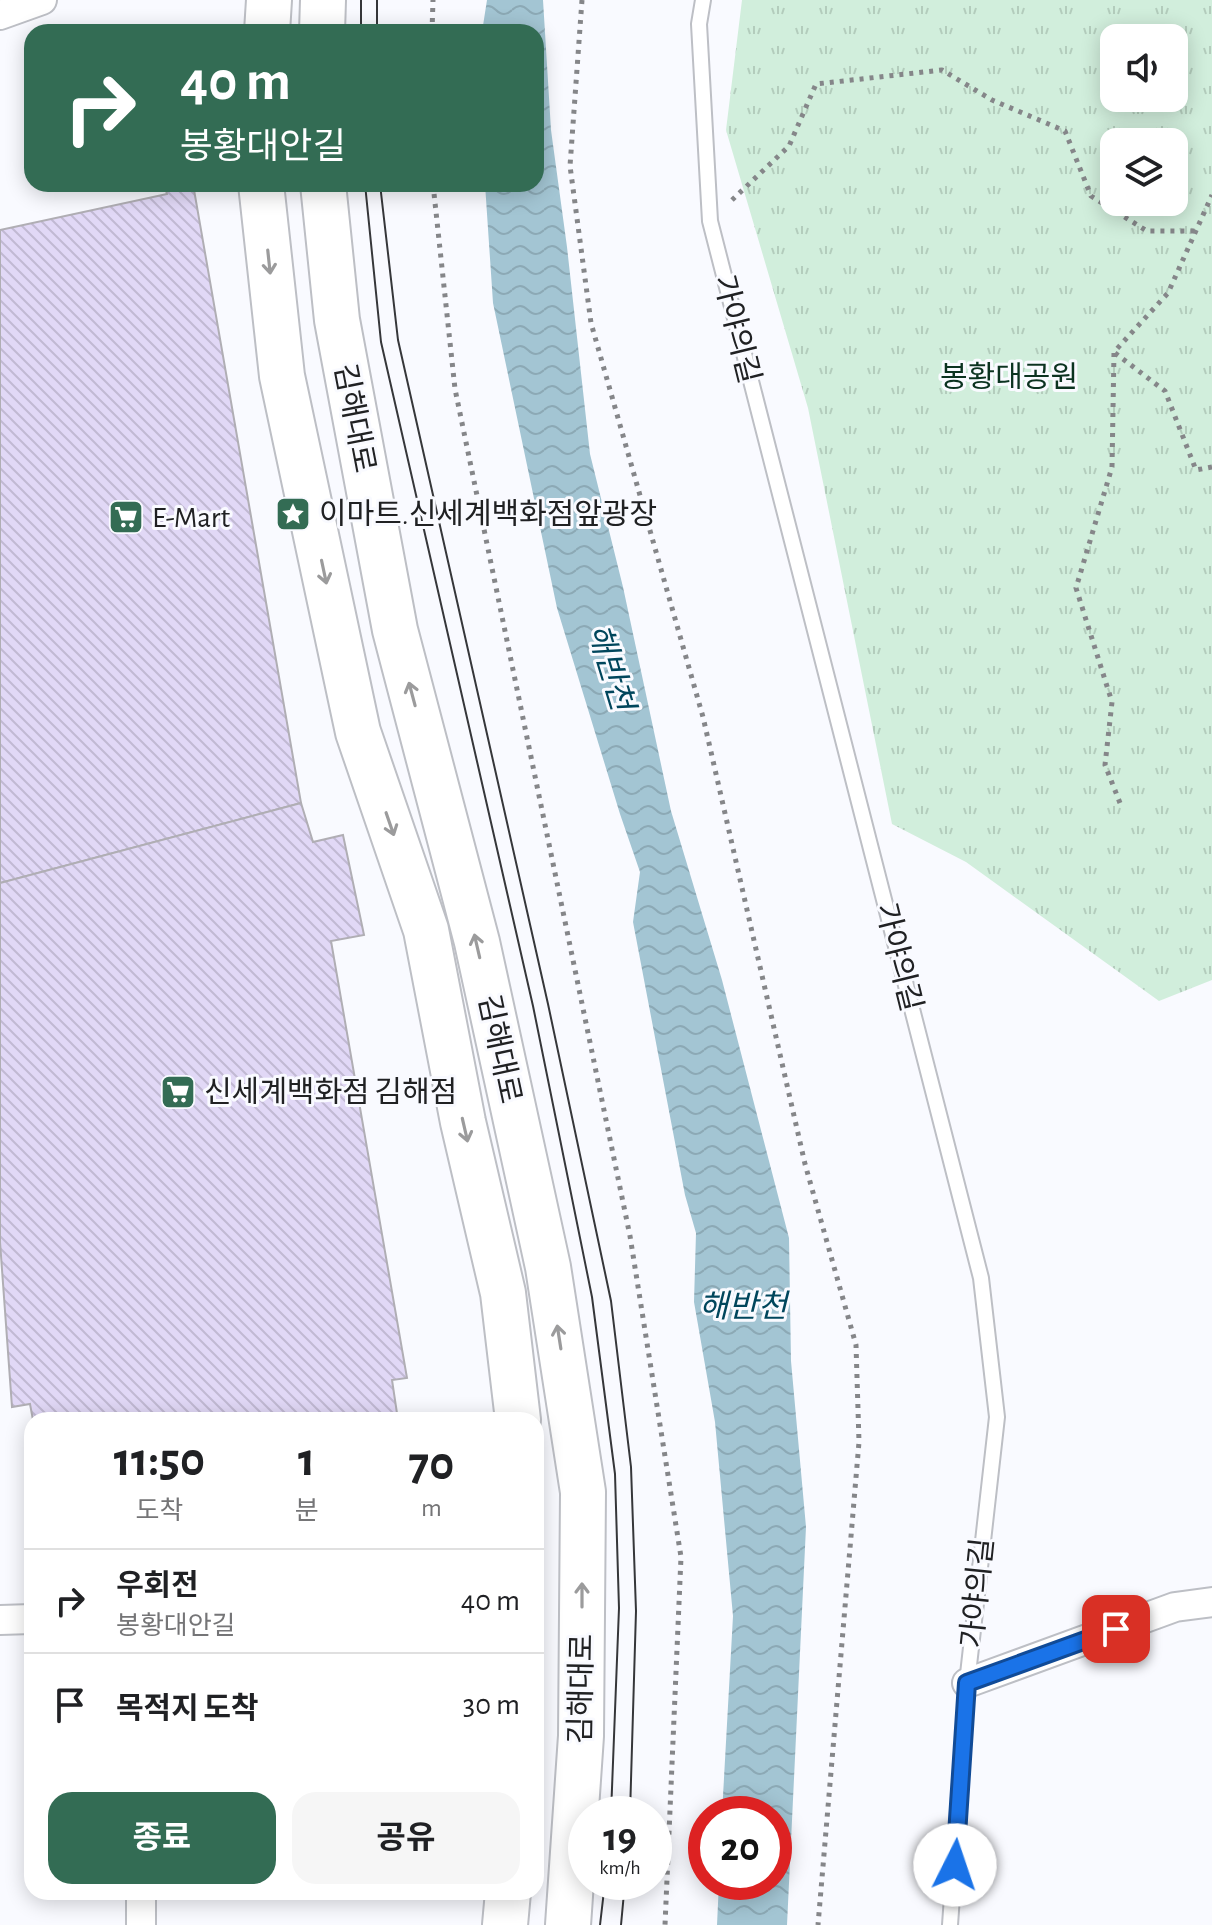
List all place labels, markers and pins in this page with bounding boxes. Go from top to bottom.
place icon: 이마트.신세계백화점앞광장 [274,495,312,533]
supermarket icon: E-Mart [107,498,145,536]
place label: 이마트.신세계백화점앞광장 [319,498,657,530]
place label: E-Mart [152,503,230,533]
supermarket icon: 신세계백화점 김해점 [159,1073,197,1111]
place label: 신세계백화점 김해점 [204,1076,457,1108]
pin [1082,1595,1150,1663]

